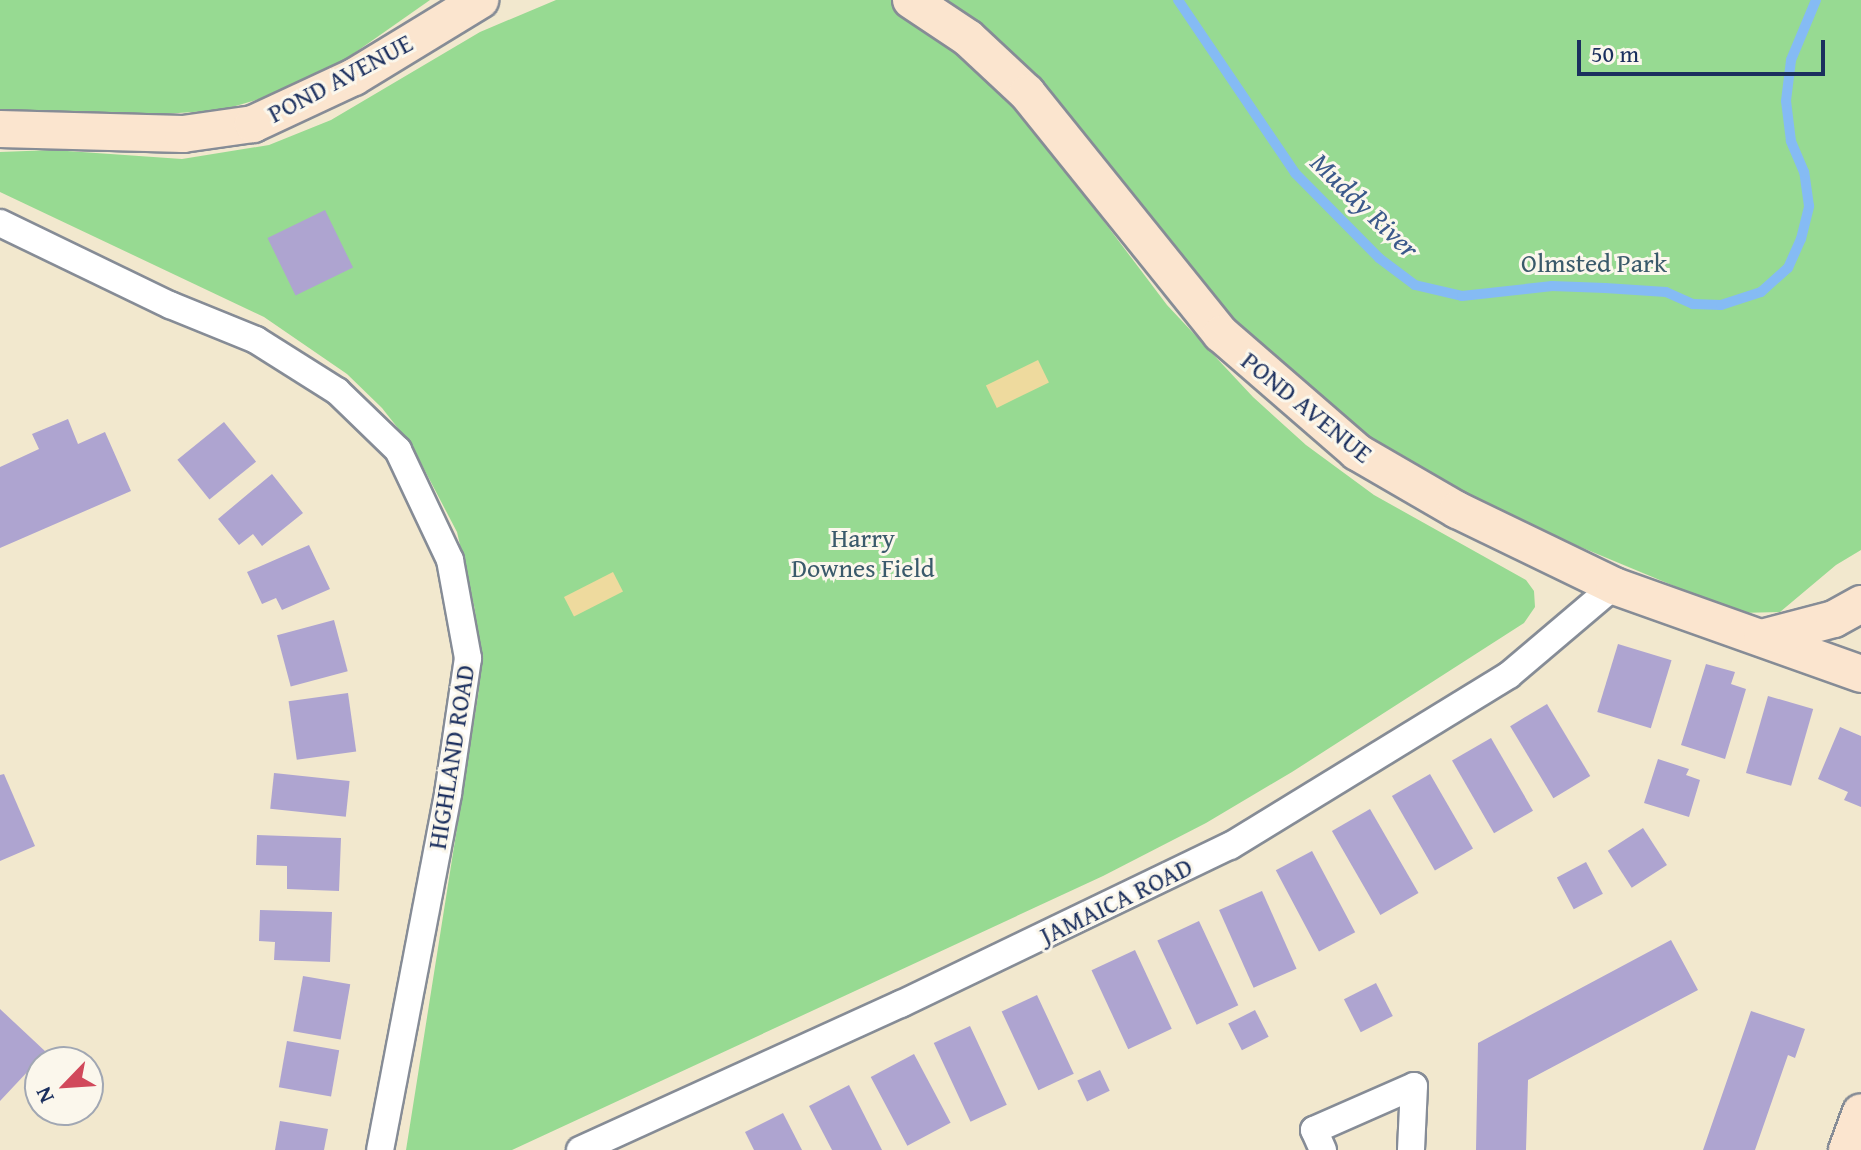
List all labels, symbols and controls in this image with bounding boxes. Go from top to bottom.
scale bar [1581,24,1829,74]
street label: POND AVENUE [262,27,418,129]
text: 50 m [1591,36,1639,71]
water label: Muddy River [1304,145,1426,265]
park label: Olmsted Park [1521,247,1667,279]
street label: POND AVENUE [1235,345,1379,469]
park label: Harry Downes Field [791,522,935,584]
street label: HIGHLAND ROAD [421,663,481,851]
street label: JAMAICA ROAD [1035,851,1197,951]
north arrow [24,1046,104,1126]
text: N [26,1082,62,1109]

